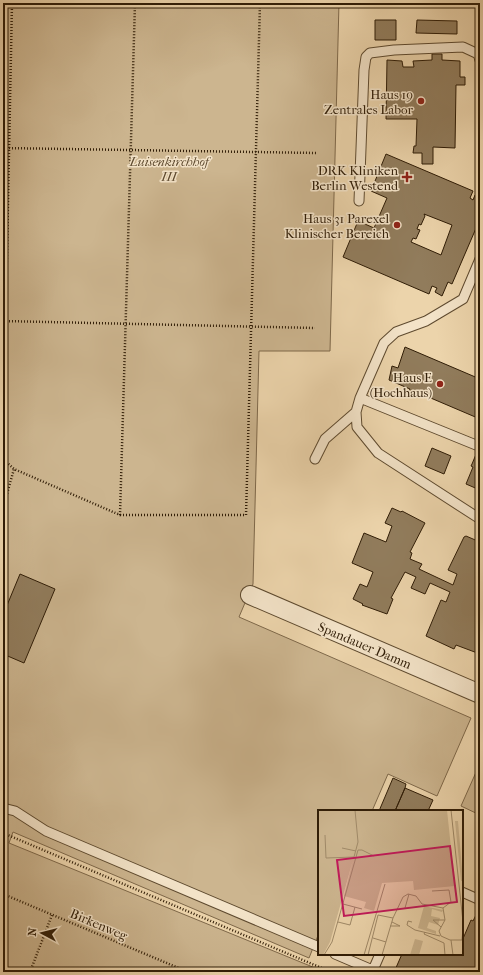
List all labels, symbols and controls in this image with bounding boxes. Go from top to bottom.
place label: Haus 19 Zentrales Labor [324,87,413,117]
marker: Haus 19 Zentrales Labor [416,96,426,106]
park label: Luisenkirchhof III [128,154,212,184]
place label: DRK Kliniken Berlin Westend [311,163,399,193]
marker: DRK Kliniken Berlin Westend [401,171,413,183]
place label: Haus 31 Parexel Klinischer Bereich [285,211,390,241]
marker: Haus 31 Parexel Klinischer Bereich [392,220,402,230]
place label: Haus E (Hochhaus) [370,370,432,400]
marker: Haus E (Hochhaus) [435,379,445,389]
street label: Spandauer Damm [316,619,414,672]
inset map [318,810,463,955]
street label: Birkenweg [68,906,131,944]
north arrow [22,913,62,953]
text: N [26,926,40,937]

